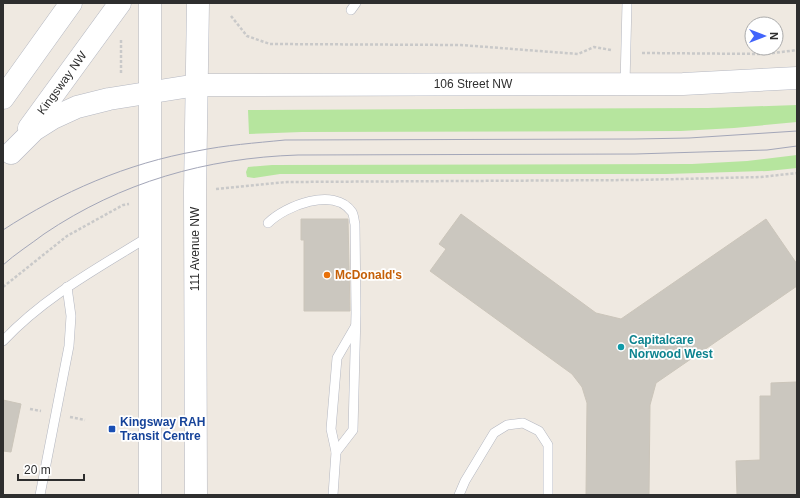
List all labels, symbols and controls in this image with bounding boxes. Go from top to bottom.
north arrow [744,16,784,56]
text: N [768,32,780,40]
street label: Kingsway NW [34,48,90,117]
street label: 106 Street NW [434,77,513,91]
street label: 111 Avenue NW [188,206,202,291]
place label: McDonald's [335,268,402,282]
marker: McDonald's [322,270,332,280]
place label: Capitalcare Norwood West [629,333,713,361]
marker: Capitalcare Norwood West [616,342,626,352]
place label: Kingsway RAH Transit Centre [120,415,205,443]
marker: Kingsway RAH Transit Centre [107,424,117,434]
scale bar [18,456,84,482]
text: 20 m [24,463,51,477]

